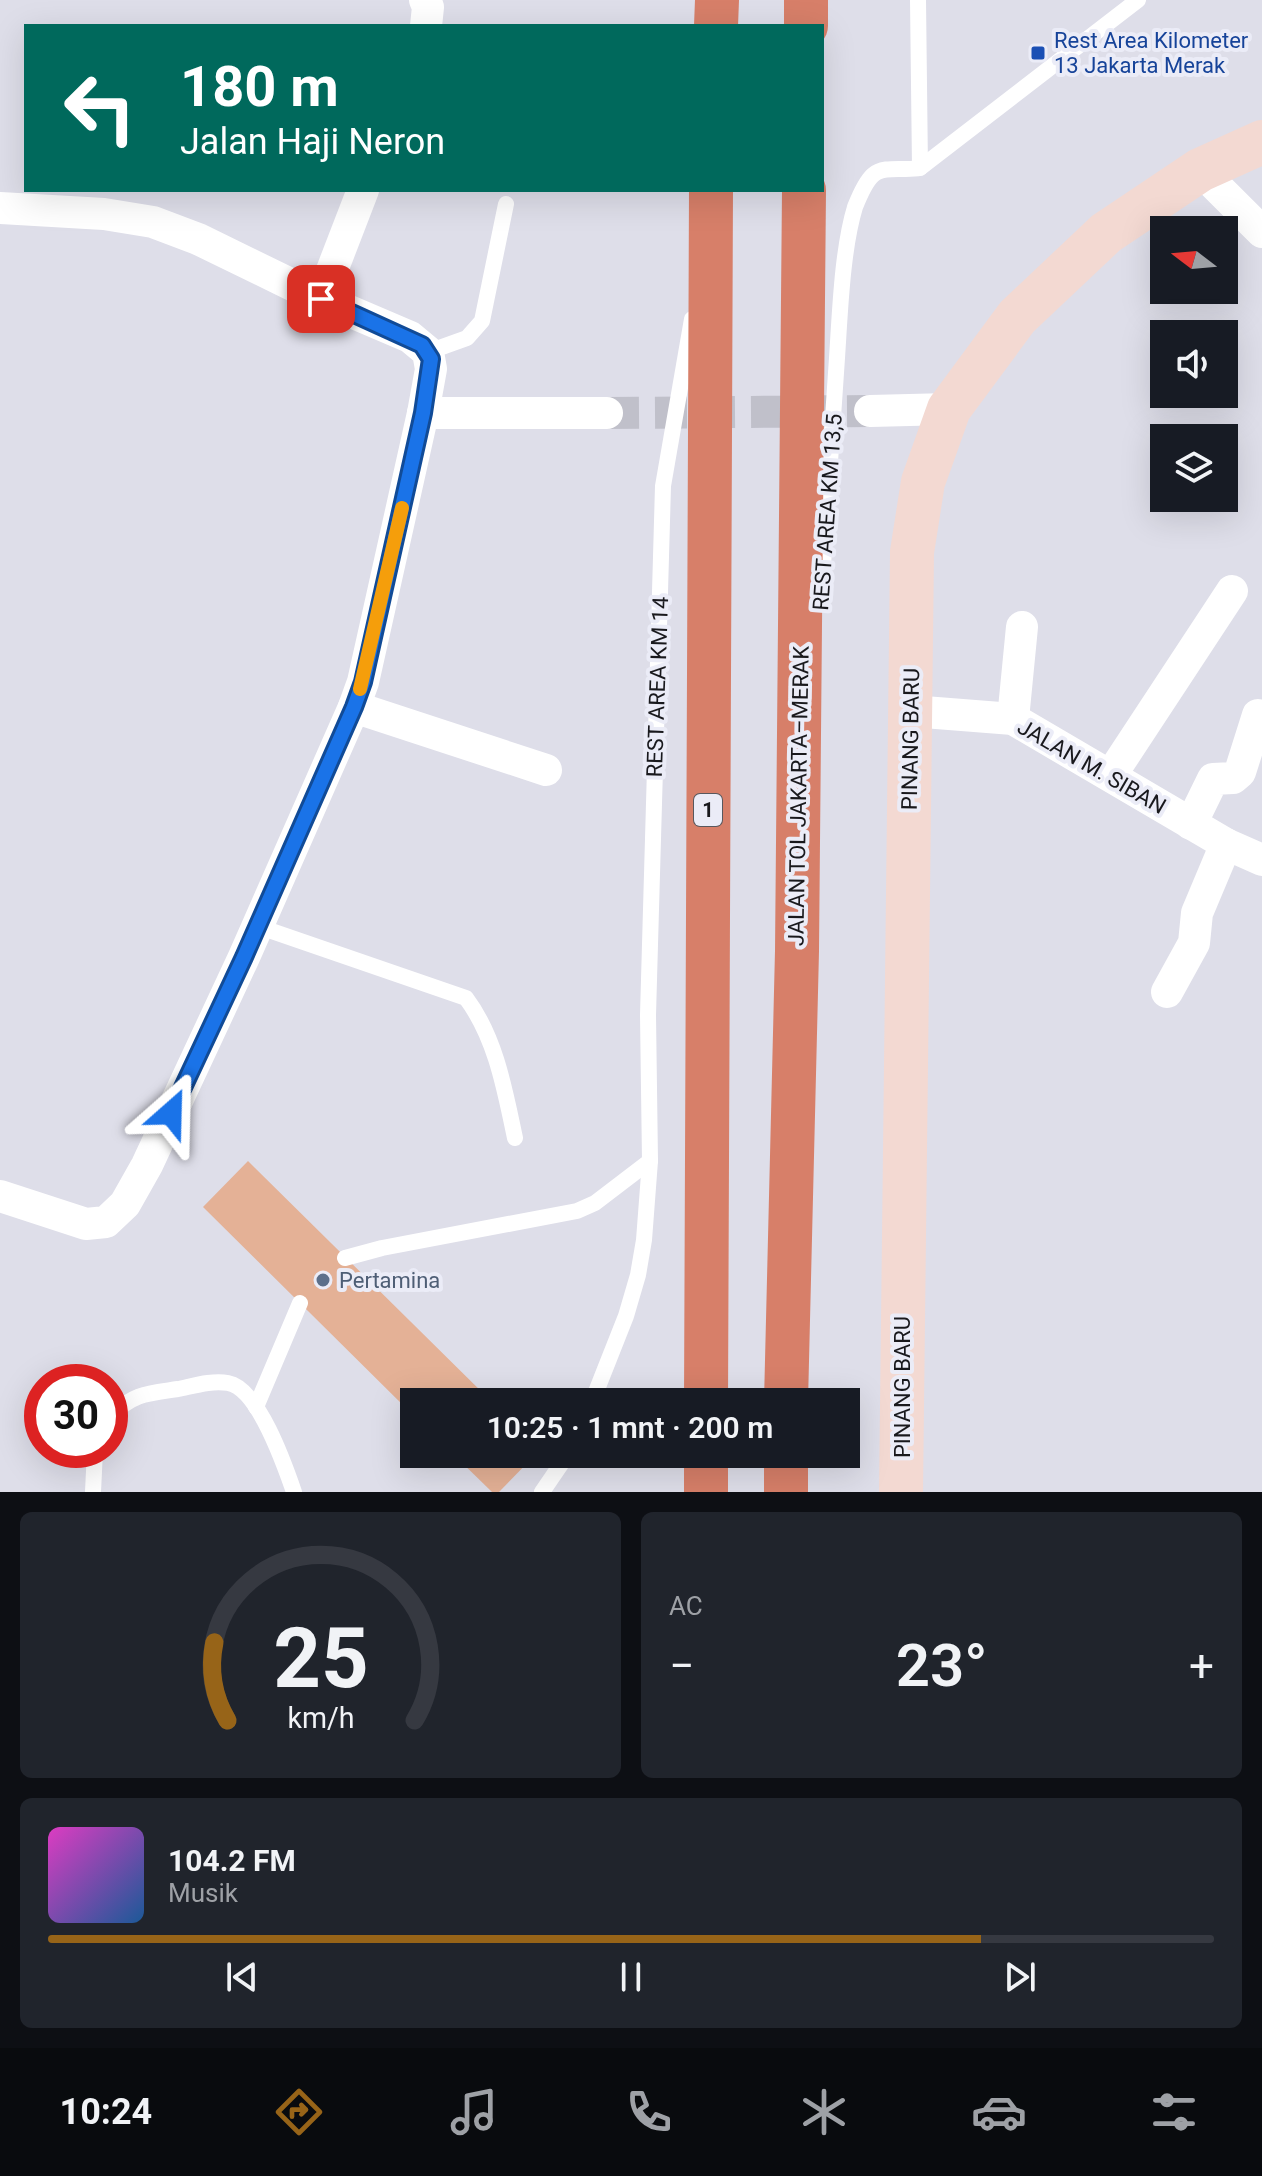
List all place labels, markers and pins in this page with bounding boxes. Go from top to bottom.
place label: Rest Area Kilometer 13 Jakarta Merak [1054,28,1249,78]
marker: Rest Area Kilometer 13 Jakarta Merak [1029,44,1047,62]
pin [287,265,355,333]
place label: Pertamina [339,1268,440,1293]
marker: Pertamina [314,1271,332,1289]

